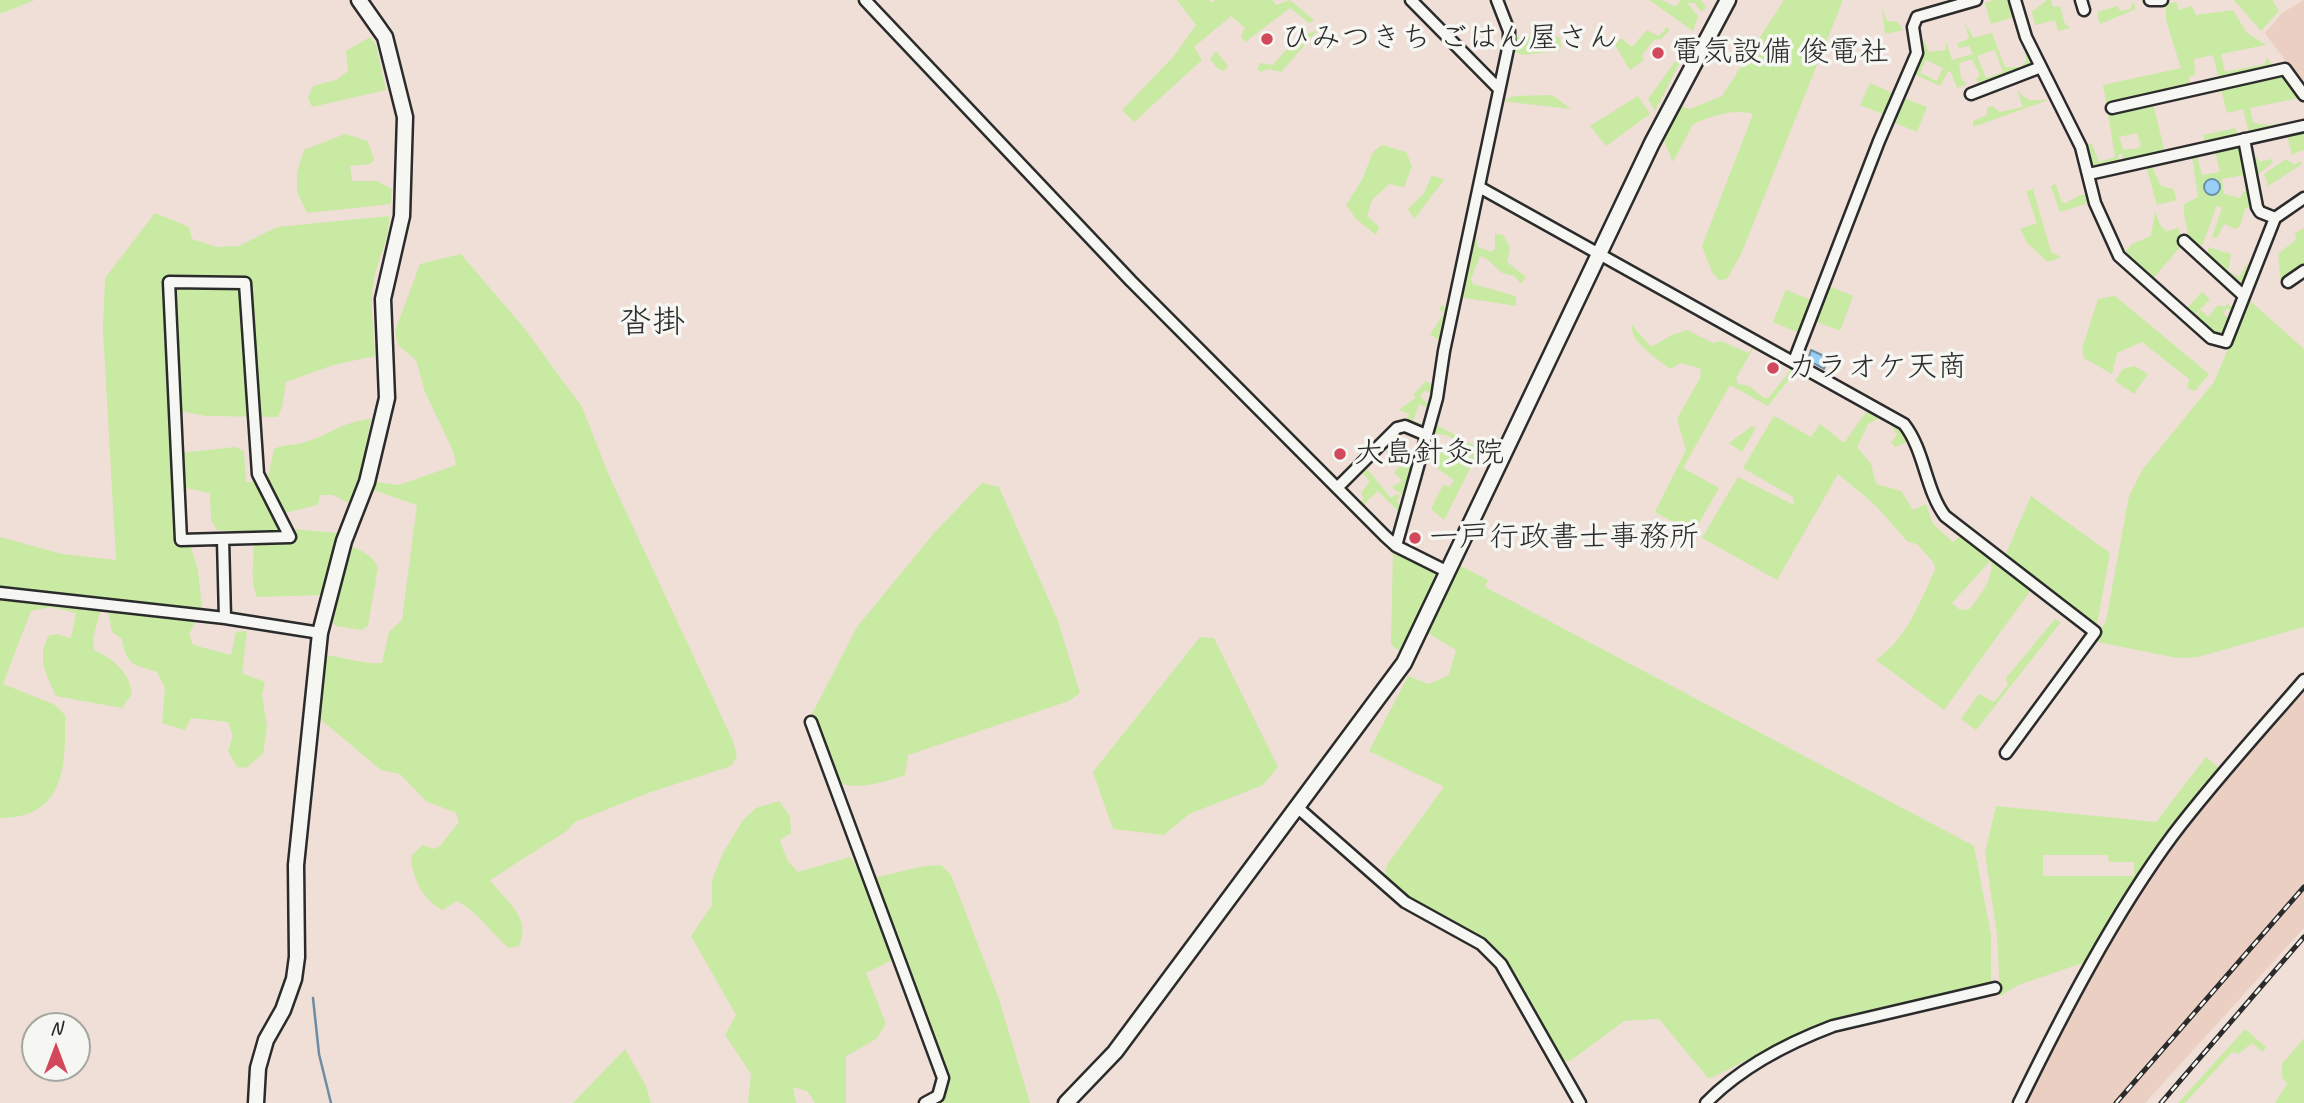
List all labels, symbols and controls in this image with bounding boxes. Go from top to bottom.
place label: ひみつきち ごはん屋さん [1281,21,1618,57]
marker: ひみつきち ごはん屋さん [1259,31,1275,47]
place label: 電気設備 俊電社 [1672,35,1889,71]
marker: 電気設備 俊電社 [1650,45,1666,61]
district label: 沓掛 [619,303,685,343]
place label: カラオケ天商 [1787,350,1967,386]
marker: カラオケ天商 [1765,360,1781,376]
place label: 大島針灸院 [1354,436,1504,472]
marker: 大島針灸院 [1332,446,1348,462]
place label: 一戸行政書士事務所 [1429,520,1699,556]
marker: 一戸行政書士事務所 [1407,530,1423,546]
north arrow [21,1012,91,1082]
text: N [50,1016,62,1040]

